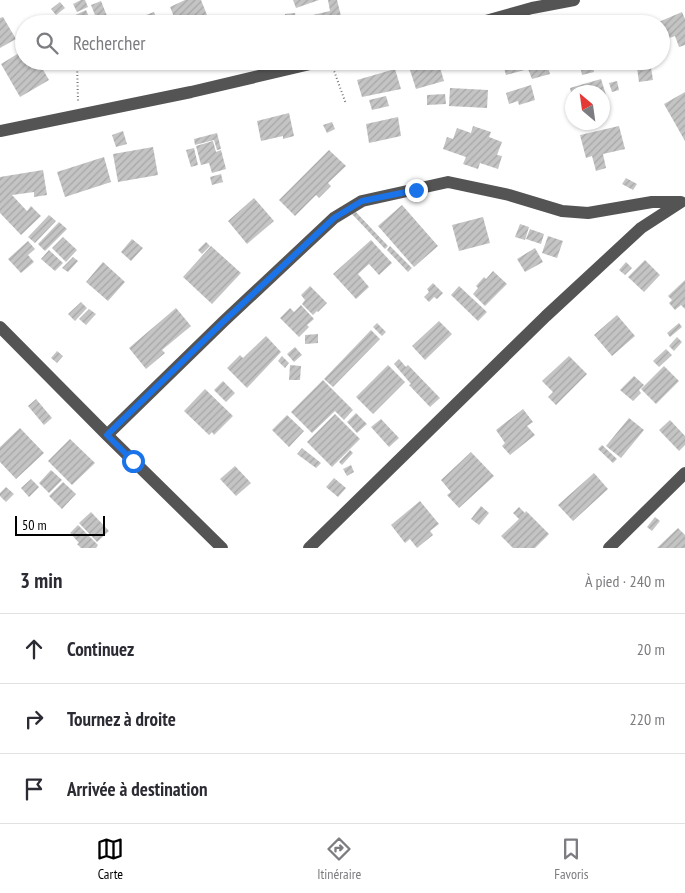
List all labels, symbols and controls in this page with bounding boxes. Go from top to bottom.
search box [15,15,670,70]
icon: search [33,29,61,57]
text: Rechercher [73,31,145,55]
north arrow [565,85,610,130]
route end [405,179,428,202]
route start [122,450,145,473]
scale bar [15,513,105,536]
text: 50 m [22,516,47,534]
text: 3 min [20,567,62,594]
text: À pied · 240 m [585,571,665,591]
icon: ahead [20,635,48,663]
text: Continuez [67,637,134,661]
text: 20 m [637,639,665,659]
icon: right [20,705,48,733]
text: Tournez à droite [67,707,176,731]
text: 220 m [630,709,665,729]
icon: arrive [20,775,48,803]
text: Arrivée à destination [67,777,208,801]
tab: Carte [96,835,124,883]
tab: Itinéraire [317,835,361,883]
tab: Favoris [554,835,589,883]

